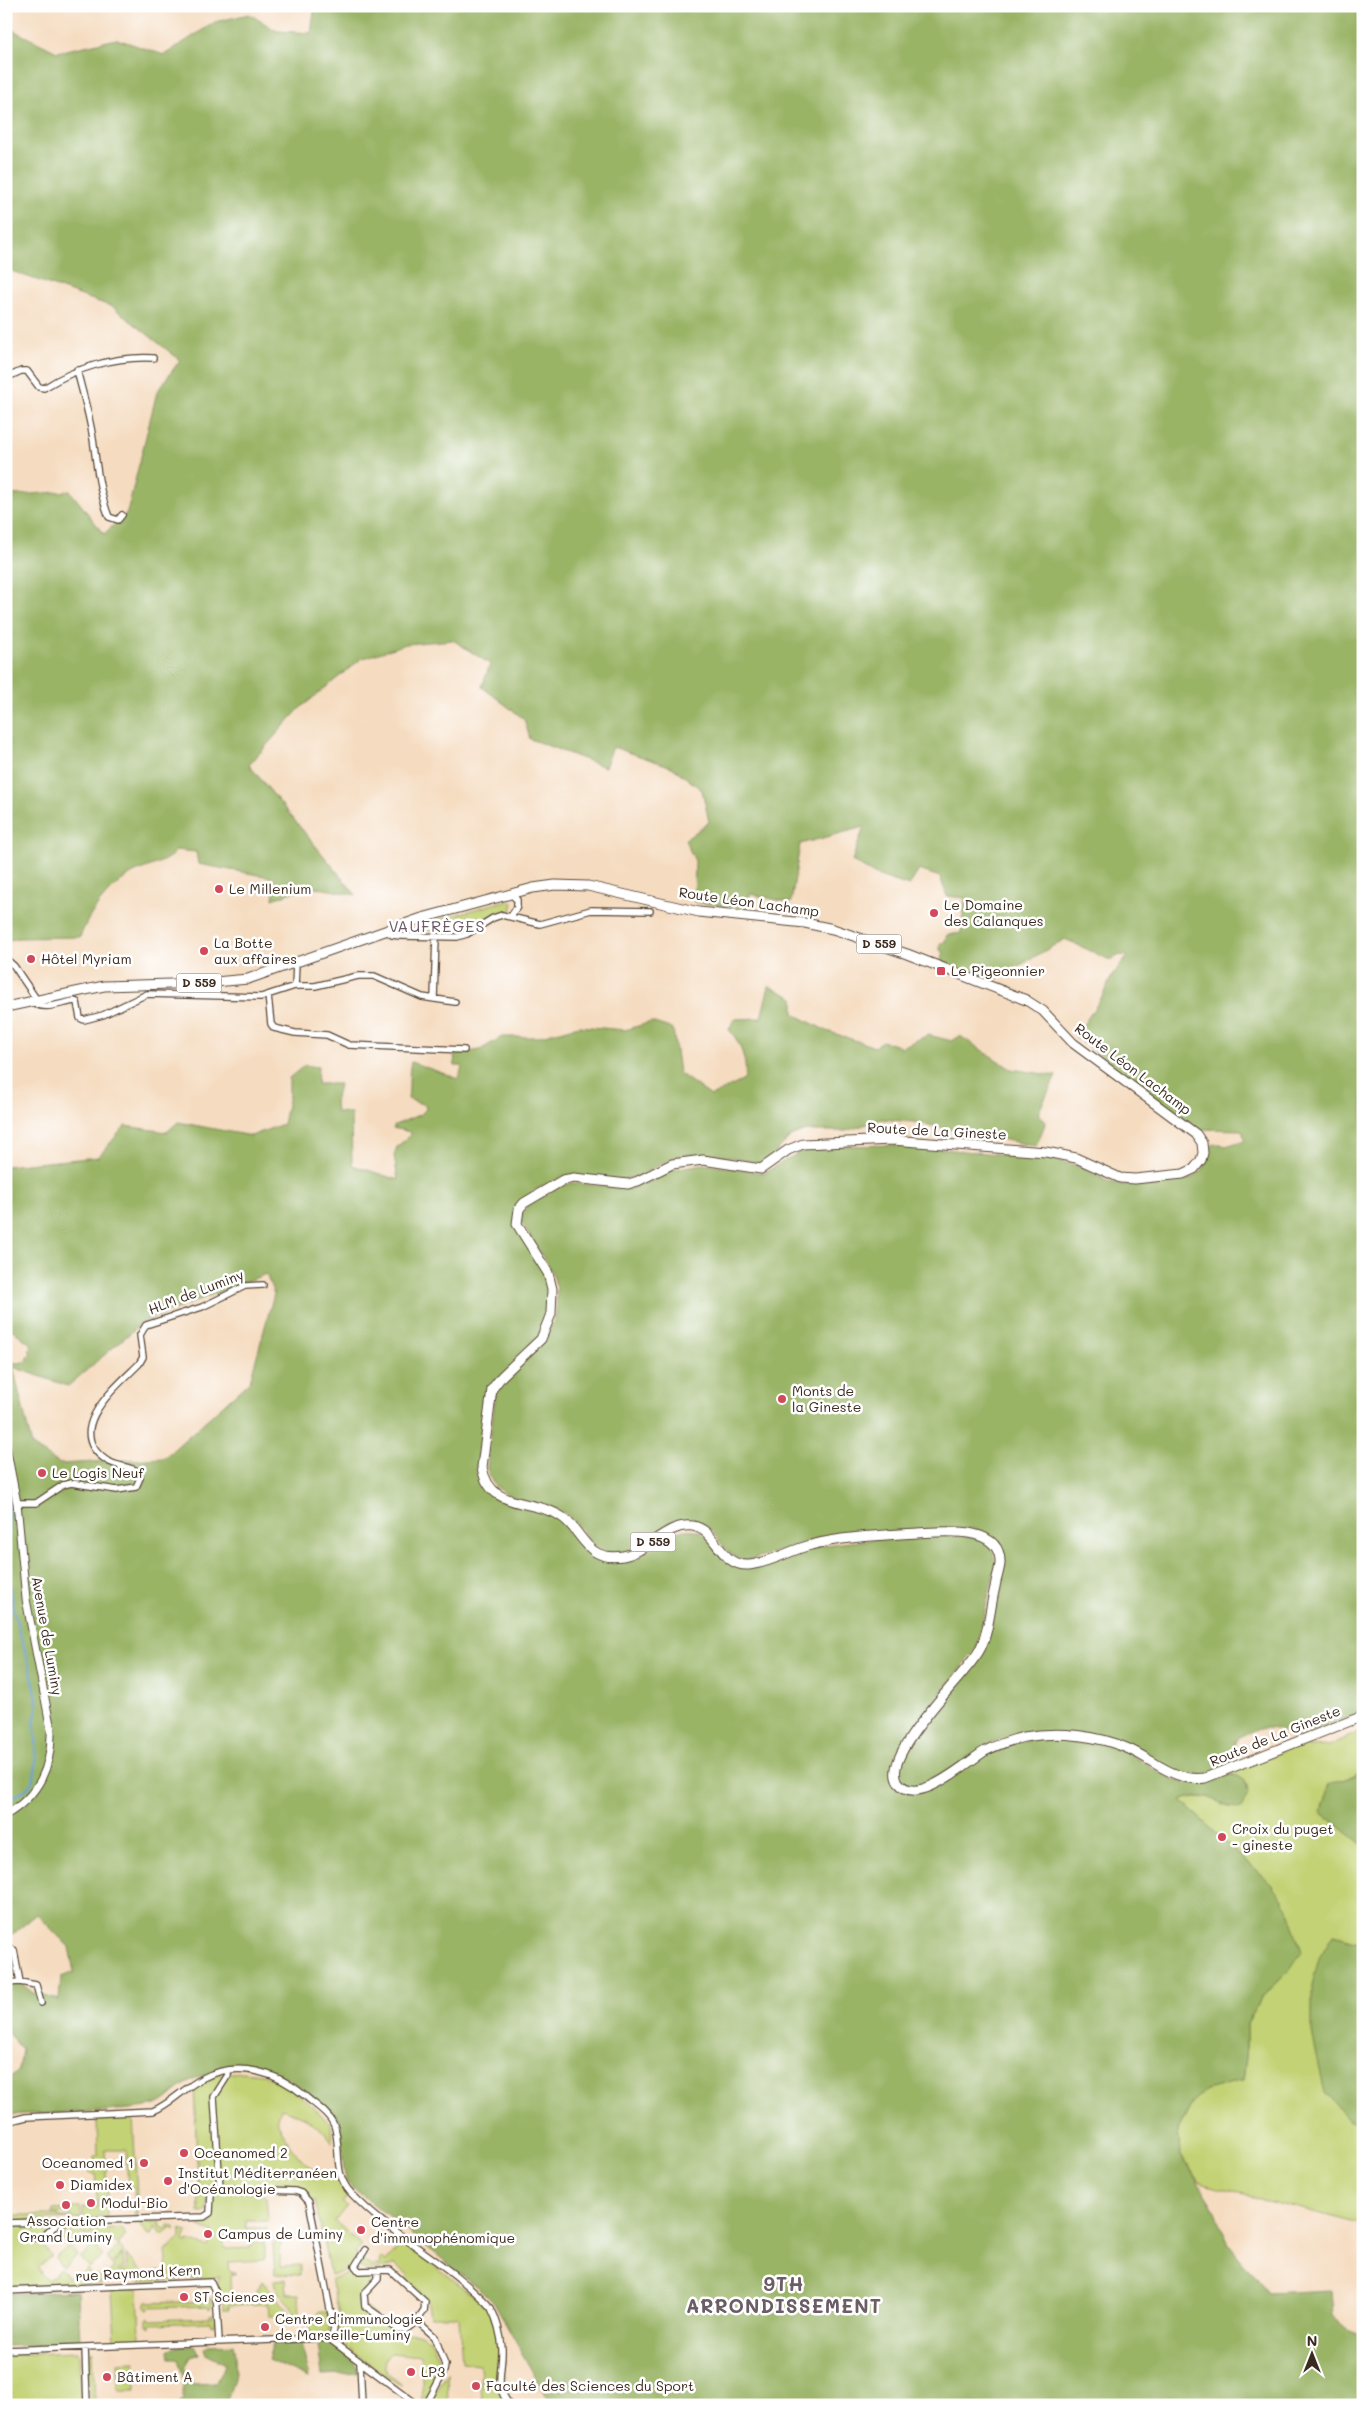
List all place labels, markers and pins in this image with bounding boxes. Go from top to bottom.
place label: Le Millenium [229,879,312,898]
marker: Le Millenium [213,883,225,895]
place label: Le Domaine des Calanques [944,895,1044,930]
marker: Le Domaine des Calanques [928,907,940,919]
place label: La Botte aux affaires [214,933,297,968]
marker: La Botte aux affaires [198,945,210,957]
place label: Hôtel Myriam [41,949,132,968]
marker: Hôtel Myriam [25,953,37,965]
place label: Le Pigeonnier [951,961,1045,980]
marker: Le Pigeonnier [935,965,947,977]
place label: Monts de la Gineste [792,1381,861,1416]
marker: Monts de la Gineste [776,1393,788,1405]
place label: Le Logis Neuf [52,1463,145,1482]
marker: Le Logis Neuf [36,1467,48,1479]
place label: Croix du puget - gineste [1232,1819,1333,1854]
marker: Croix du puget - gineste [1216,1831,1228,1843]
place label: Oceanomed 2 [194,2143,288,2162]
marker: Oceanomed 2 [178,2147,190,2159]
place label: Oceanomed 1 [42,2153,134,2172]
marker: Oceanomed 1 [138,2157,150,2169]
place label: Institut Méditerranéen d'Océanologie [178,2163,337,2198]
place label: Diamidex [70,2175,133,2194]
marker: Institut Méditerranéen d'Océanologie [162,2175,174,2187]
marker: Diamidex [54,2179,66,2191]
place label: Modul-Bio [101,2193,168,2212]
marker: Modul-Bio [85,2197,97,2209]
marker: Association Grand Luminy [60,2199,72,2211]
place label: Association Grand Luminy [20,2211,112,2246]
place label: Centre d'immunophénomique [371,2212,515,2247]
place label: Campus de Luminy [218,2224,343,2243]
marker: Centre d'immunophénomique [355,2224,367,2236]
marker: Campus de Luminy [202,2228,214,2240]
place label: ST Sciences [194,2287,275,2306]
marker: ST Sciences [178,2291,190,2303]
place label: Centre d'immunologie de Marseille-Luminy [275,2309,423,2344]
marker: Centre d'immunologie de Marseille-Luminy [259,2321,271,2333]
place label: LP3 [421,2362,445,2381]
marker: LP3 [405,2366,417,2378]
place label: Bâtiment A [117,2367,193,2386]
marker: Bâtiment A [101,2371,113,2383]
place label: Faculté des Sciences du Sport [486,2376,694,2395]
marker: Faculté des Sciences du Sport [470,2380,482,2392]

